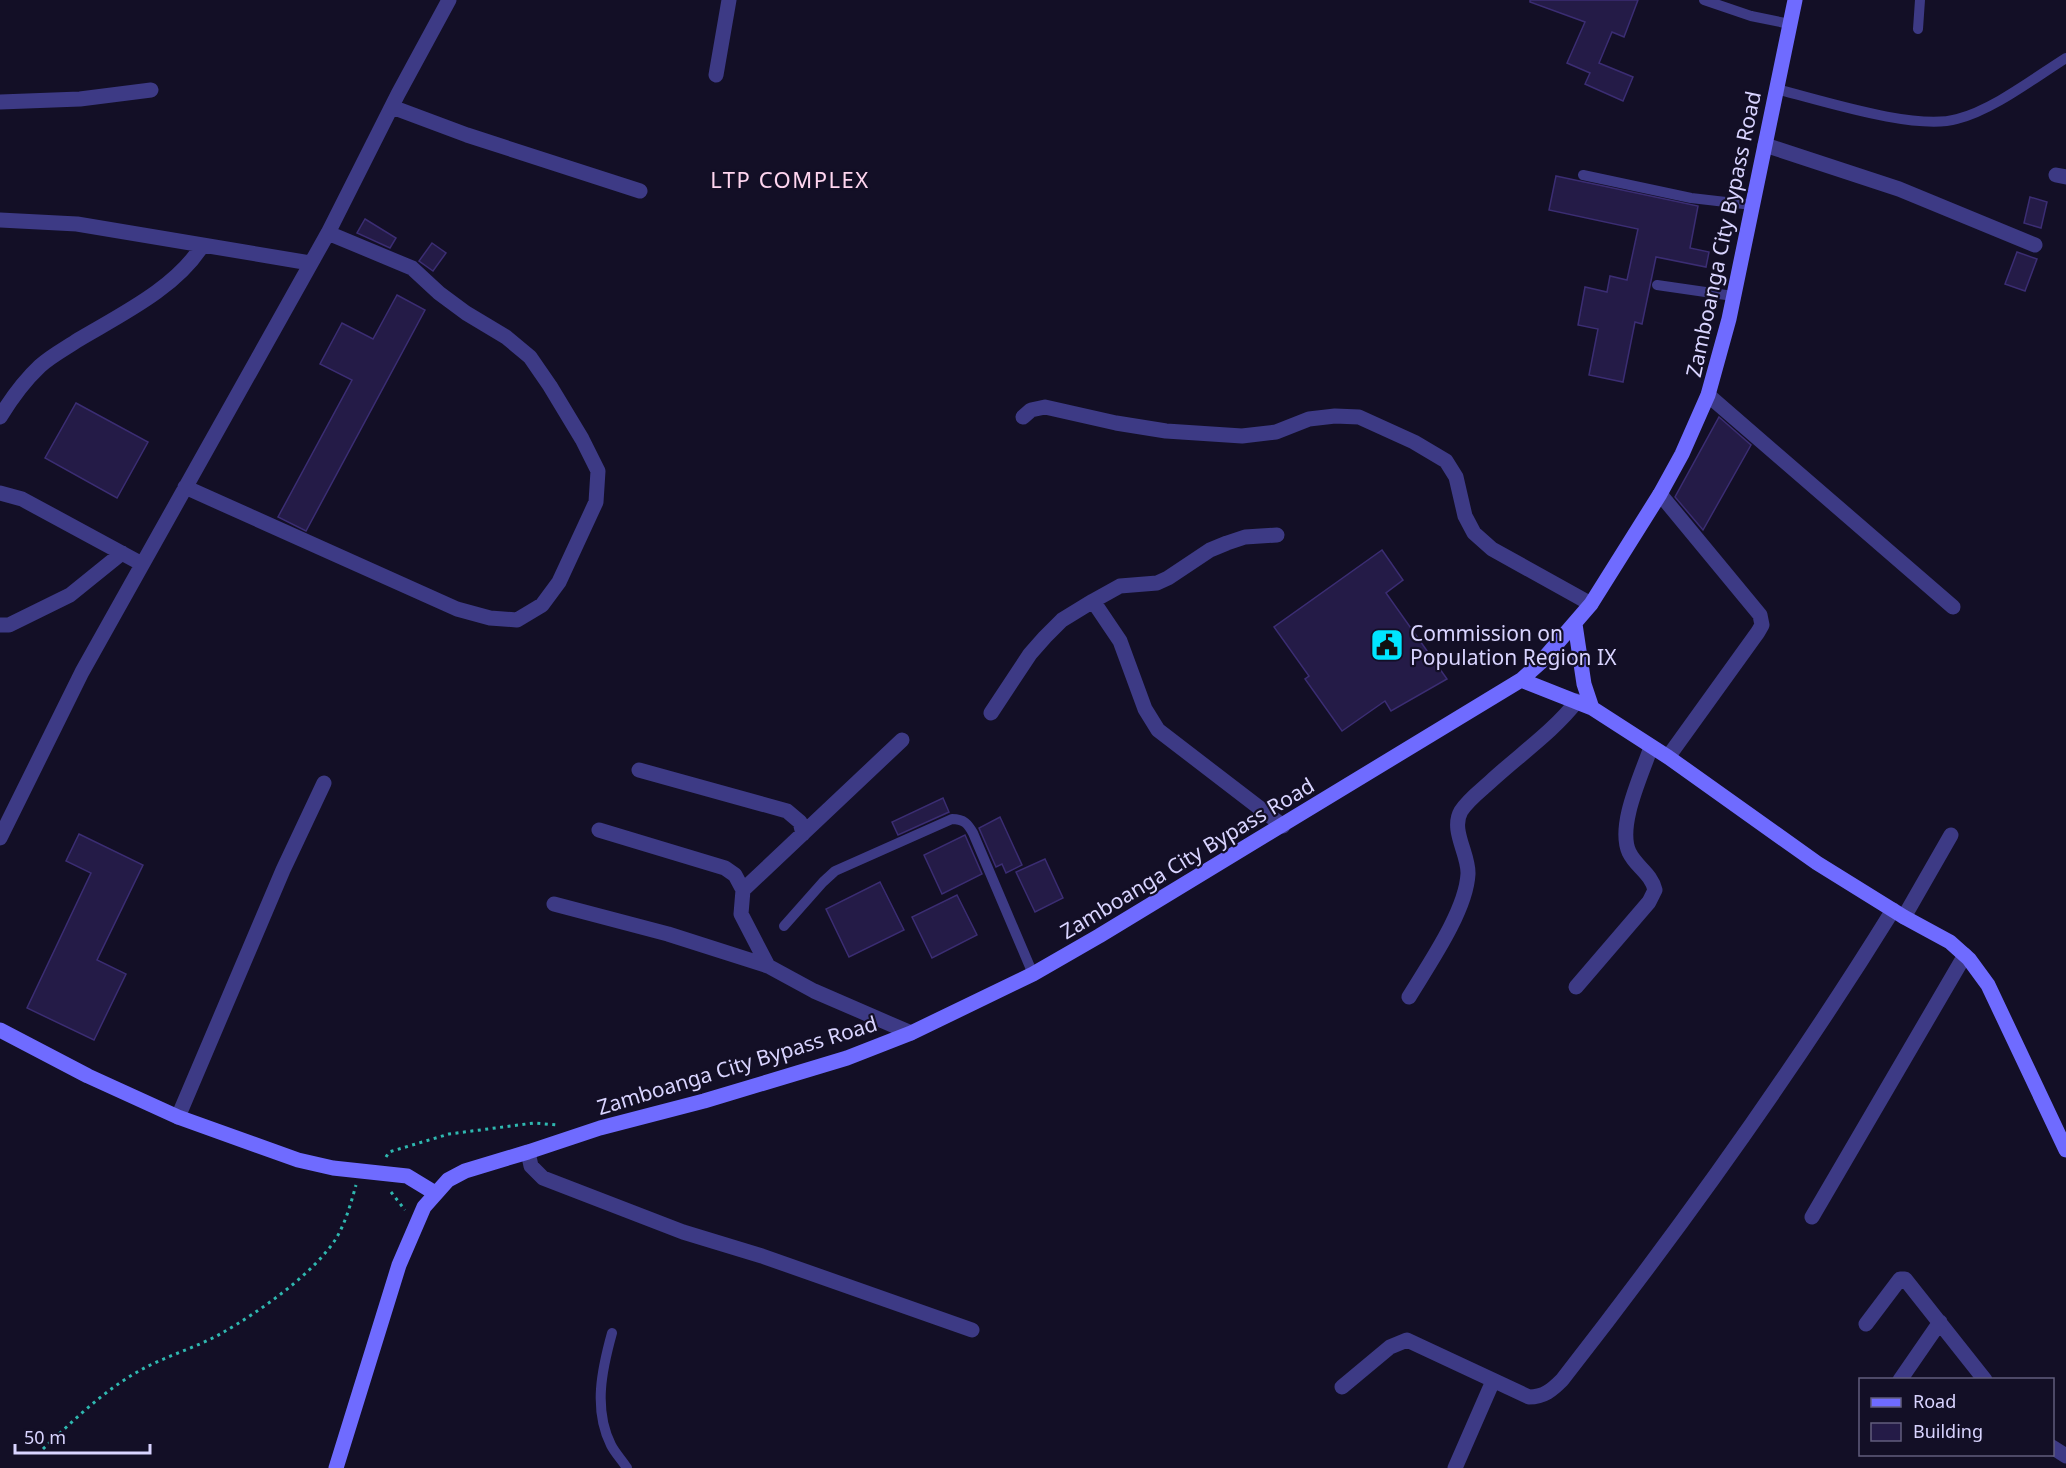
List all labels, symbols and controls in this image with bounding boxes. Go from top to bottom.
street label: Zamboanga City Bypass Road [1679,89,1767,379]
district label: LTP COMPLEX [710,164,870,194]
place label: Commission on Population Region IX [1410,619,1617,671]
public building icon: Commission on Population Region IX [1369,627,1405,663]
street label: Zamboanga City Bypass Road [1055,771,1319,945]
street label: Zamboanga City Bypass Road [594,1009,880,1121]
legend [1859,1378,2054,1456]
text: Road [1913,1389,1956,1413]
scale bar [15,1417,150,1455]
text: Building [1913,1419,1983,1443]
text: 50 m [24,1425,66,1449]

